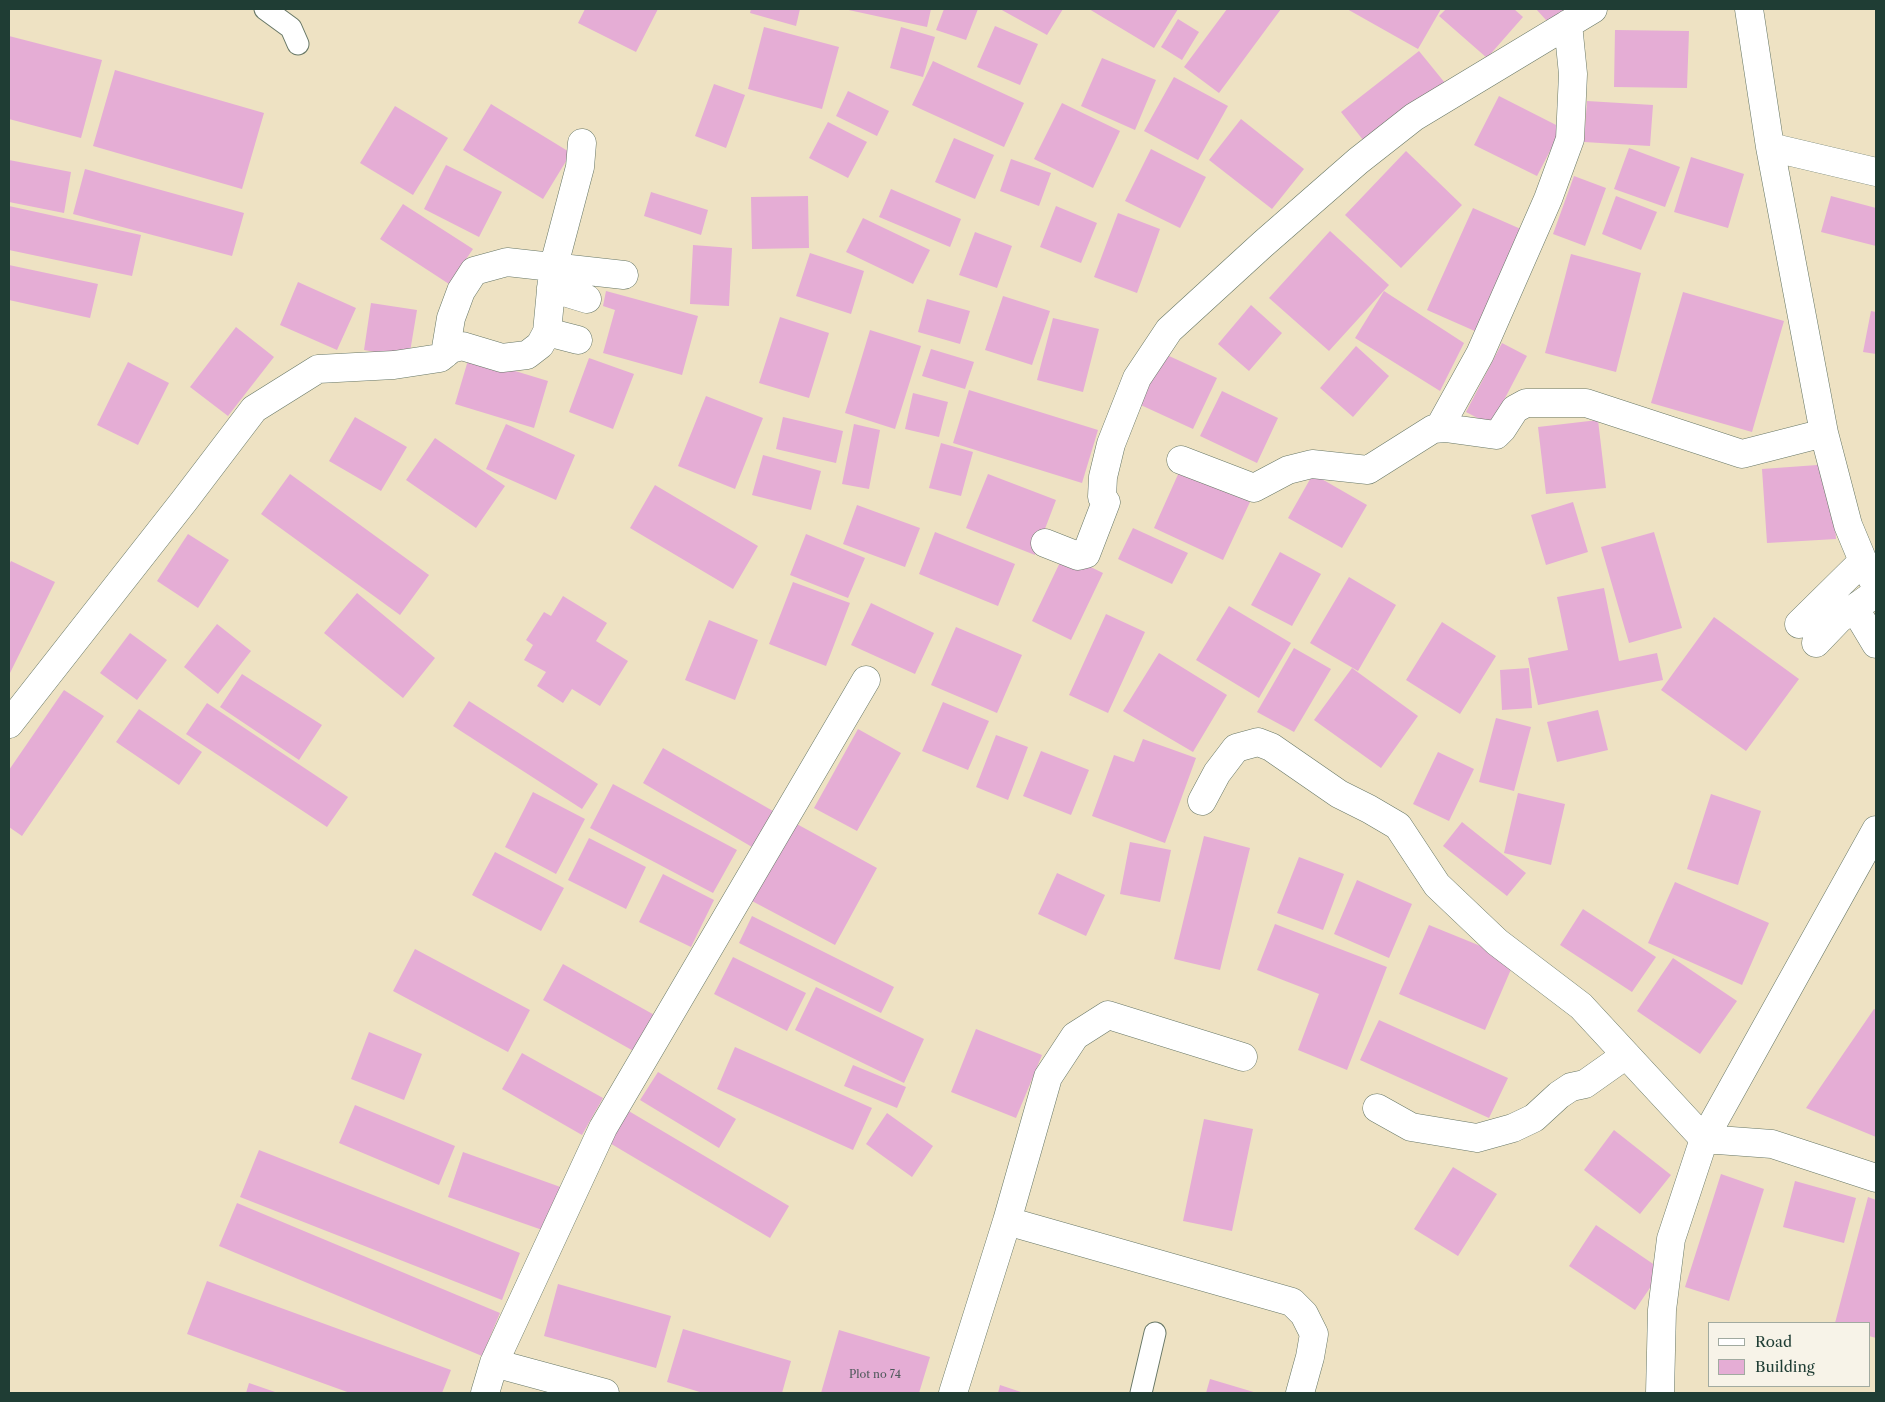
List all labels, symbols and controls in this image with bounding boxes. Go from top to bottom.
legend [1708,1322,1870,1387]
text: Road [1755,1332,1792,1351]
text: Building [1755,1357,1815,1376]
house number: Plot no 74 [849,1368,901,1382]

